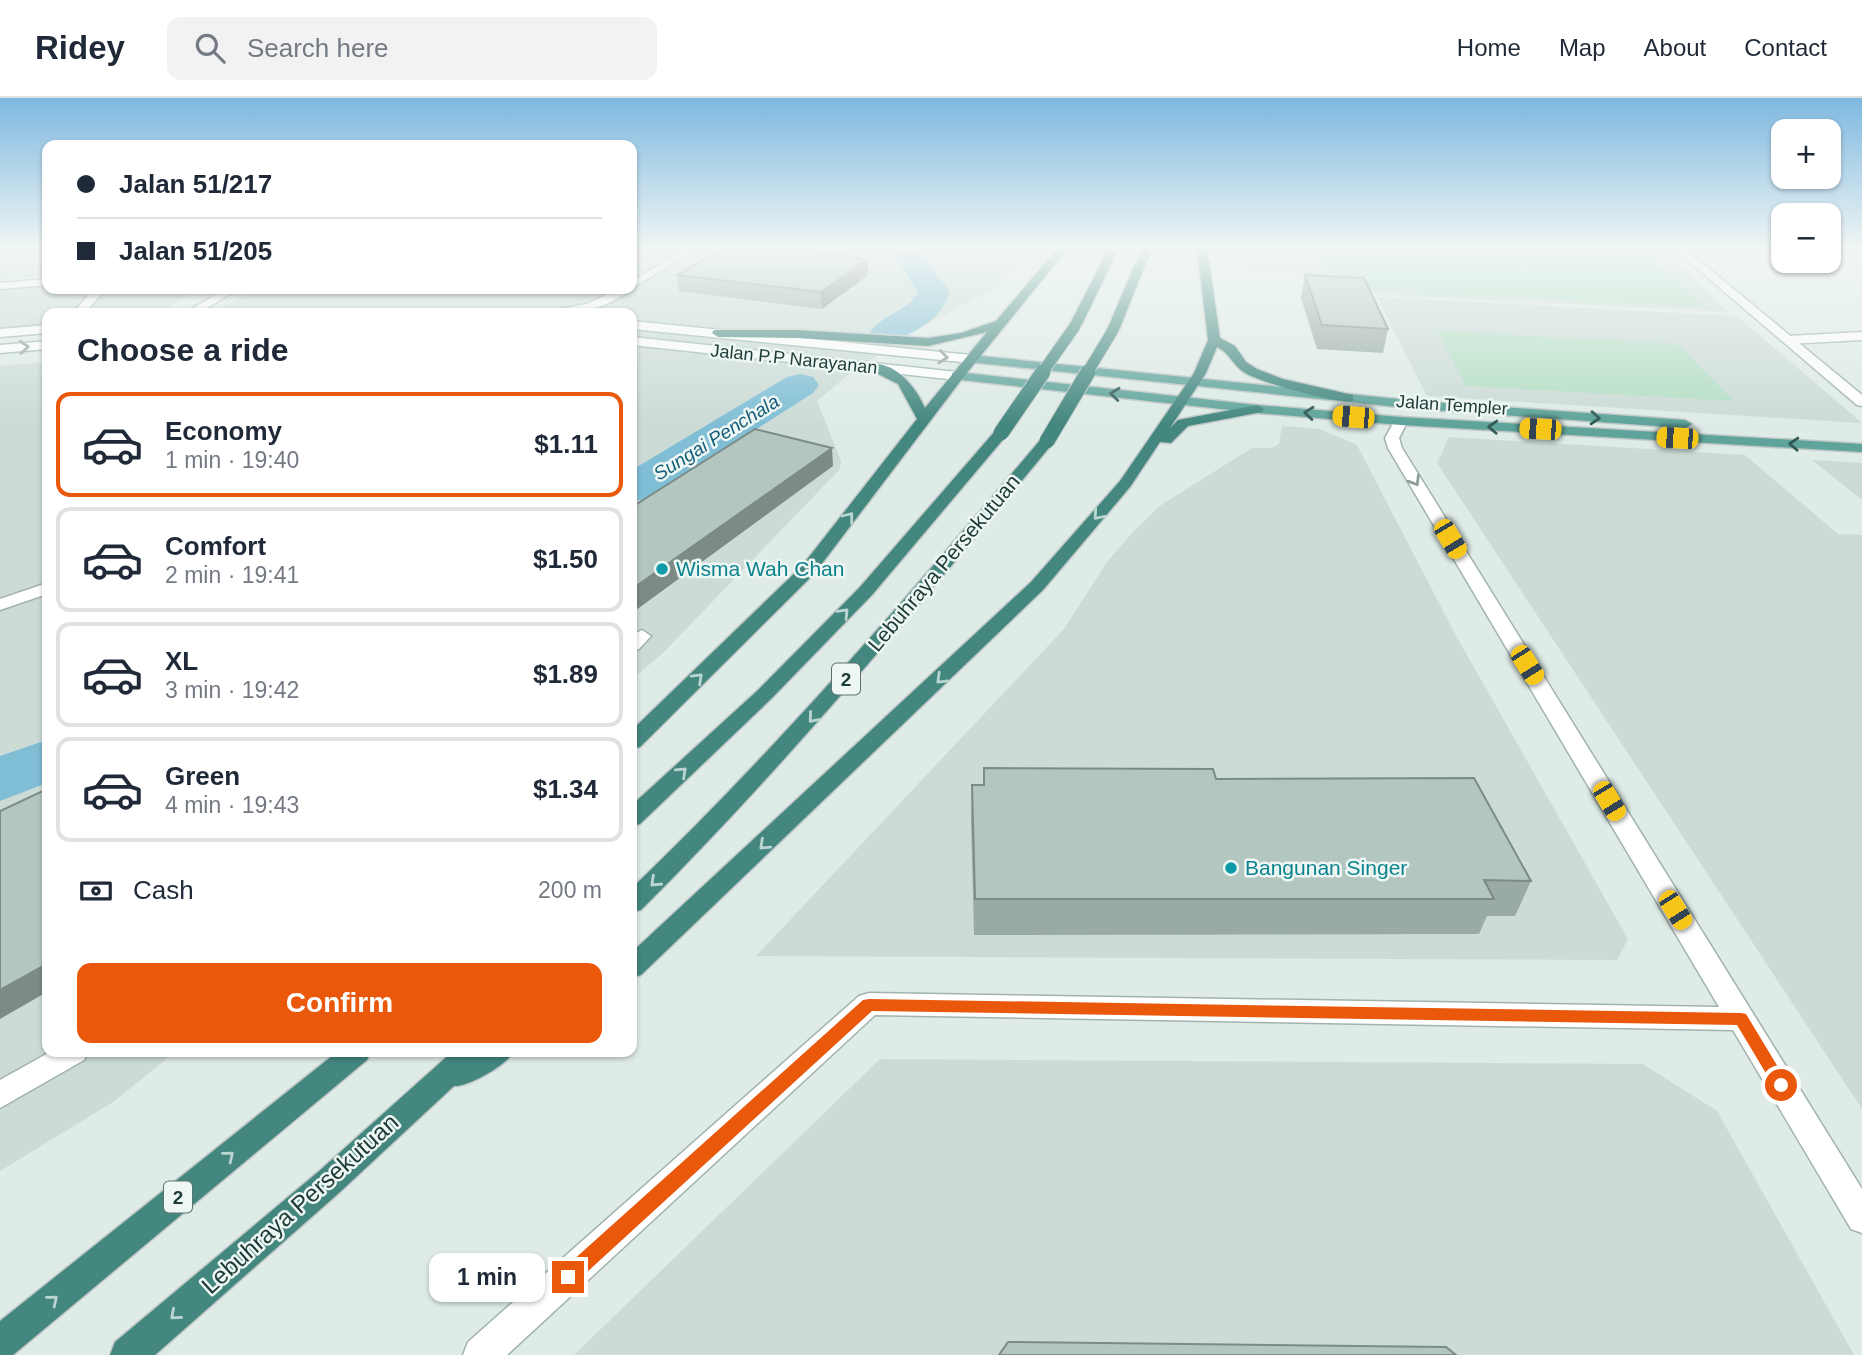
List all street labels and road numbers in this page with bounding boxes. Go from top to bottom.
street label: Jalan P.P Narayanan [710,340,878,378]
street label: Jalan Templer [1396,391,1508,419]
street label: Lebuhraya Persekutuan [863,470,1024,655]
road number: 2 [832,664,860,694]
street label: Lebuhraya Persekutuan [196,1108,403,1299]
road number: 2 [164,1182,192,1212]

